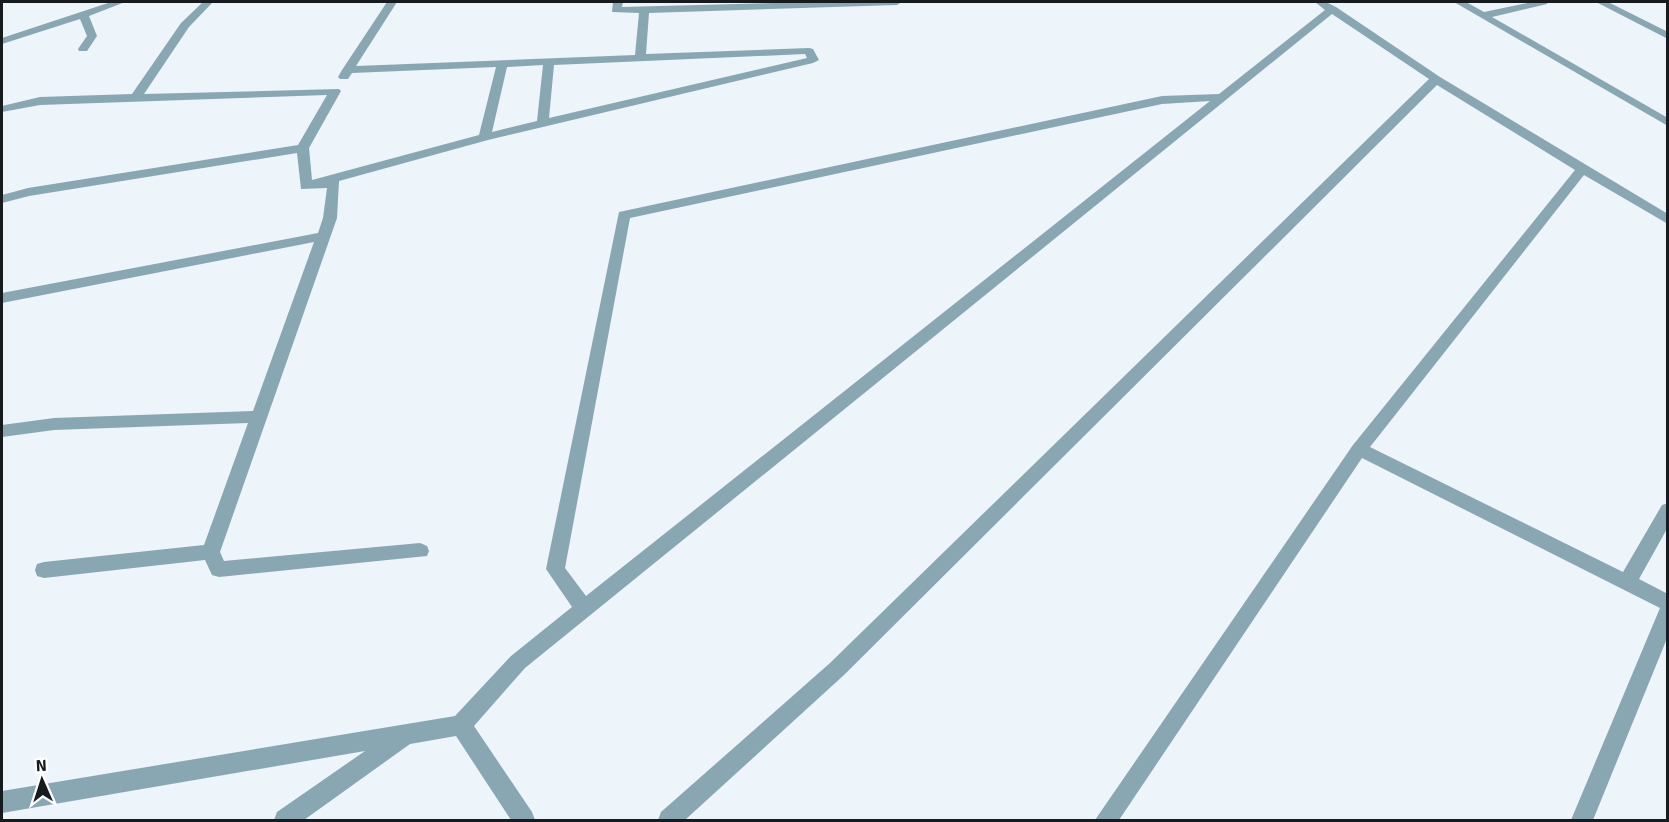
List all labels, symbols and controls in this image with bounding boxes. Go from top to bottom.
north arrow [12,750,72,810]
text: N [35,756,47,776]

